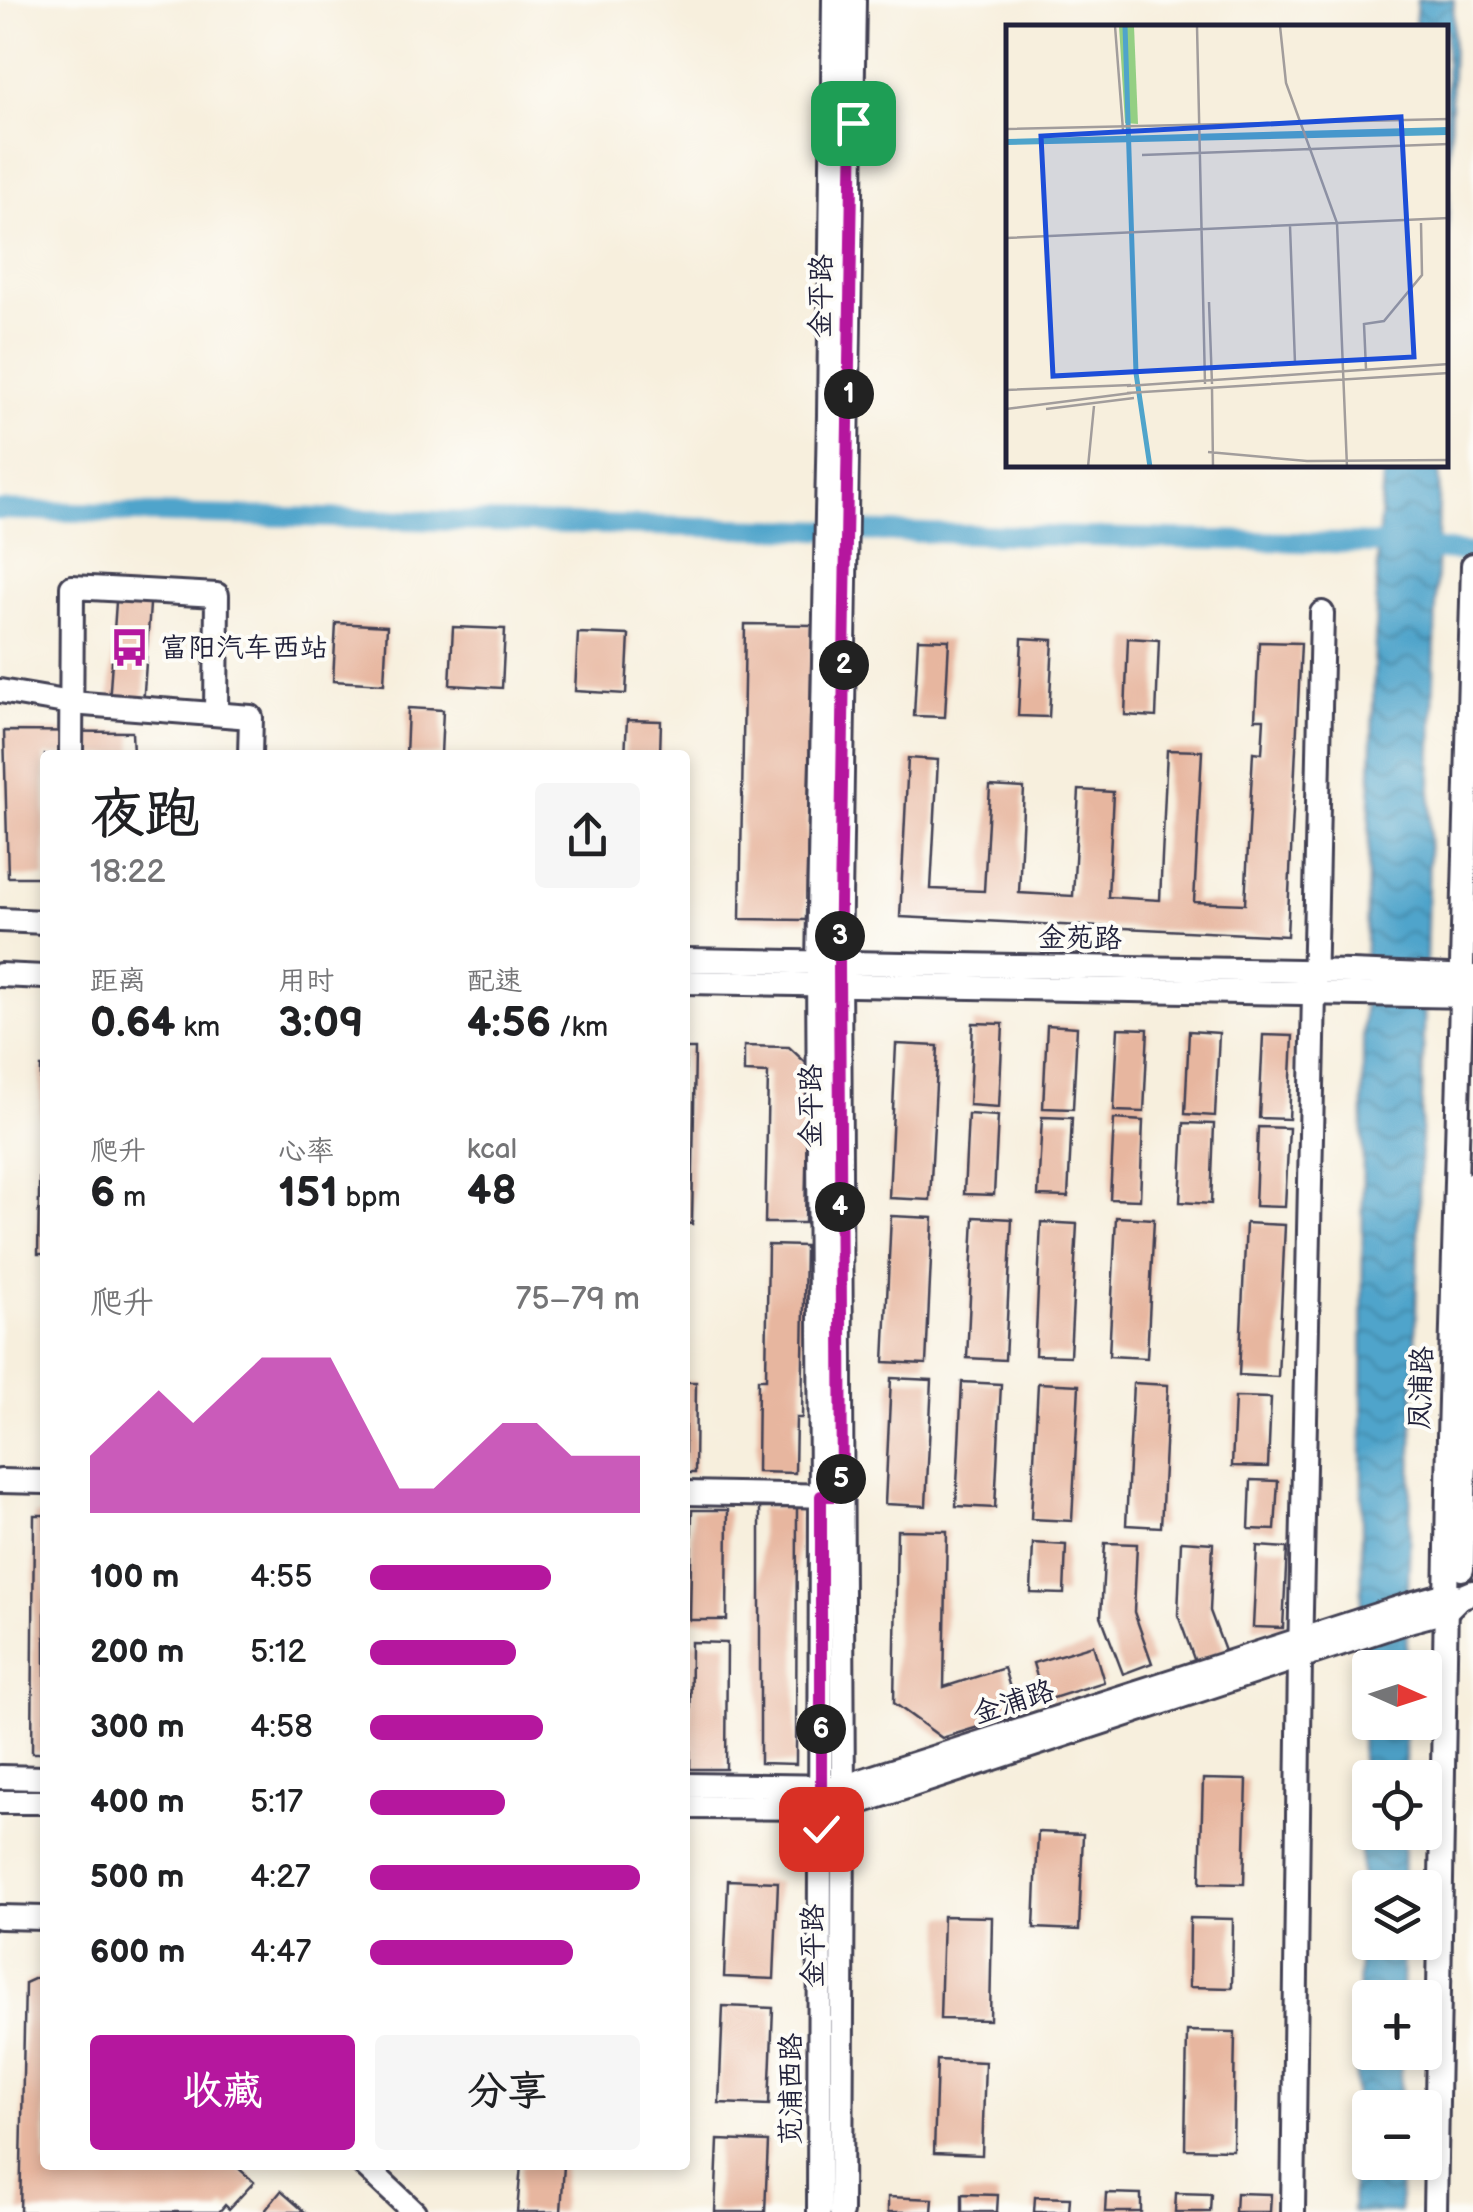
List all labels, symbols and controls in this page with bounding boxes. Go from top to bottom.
inset map [1006,25,1448,468]
pin [811,81,896,166]
icon: arrive [826,96,881,151]
street label: 金平路 [804,254,839,338]
pin: 1 [824,369,874,419]
text: 1 [843,377,855,410]
bus stop icon: 富阳汽车西站 [109,626,151,668]
place label: 富阳汽车西站 [160,632,328,665]
pin: 2 [819,640,869,690]
text: 2 [836,648,852,681]
text: 夜跑 [90,782,200,849]
button: share [535,783,640,888]
text: 18:22 [90,853,165,892]
pin: 3 [815,911,865,961]
text: 3 [832,919,848,952]
street label: 金苑路 [1038,921,1122,956]
text: 距离 [90,965,146,998]
text: 用时 [278,965,334,998]
text: 配速 [467,965,523,998]
text: 0.64 [90,998,176,1049]
text: 3:09 [278,998,364,1049]
text: 4:56 [467,998,551,1049]
text: km [176,1011,220,1044]
text: /km [551,1011,608,1044]
street label: 金平路 [795,1064,828,1148]
text: kcal [467,1133,517,1166]
text: 爬升 [90,1135,146,1168]
text: 心率 [278,1135,334,1168]
text: 48 [467,1166,517,1217]
text: 6 [90,1168,115,1219]
text: 151 [278,1168,338,1219]
text: m [115,1181,146,1214]
text: bpm [338,1181,401,1214]
pin: 4 [815,1182,865,1232]
text: 4 [832,1190,848,1223]
text: 75–79 m [516,1280,640,1319]
text: 爬升 [90,1284,154,1323]
street label: 凤浦路 [1404,1345,1439,1431]
pin: 5 [816,1454,866,1504]
text: 5 [833,1462,849,1495]
text: 100 m [90,1558,179,1597]
text: 4:55 [250,1558,313,1597]
text: 200 m [90,1633,184,1672]
text: 5:12 [250,1633,306,1672]
north arrow [1352,1650,1442,1740]
map controls [1352,1650,1442,2180]
street label: 金浦路 [968,1674,1059,1731]
pin: 6 [796,1704,846,1754]
text: 300 m [90,1708,185,1747]
text: 4:58 [250,1708,313,1747]
text: 6 [813,1712,829,1745]
button: locate [1352,1760,1442,1850]
text: 400 m [90,1783,185,1822]
text: 5:17 [250,1783,303,1822]
pin [779,1787,864,1872]
icon: check [794,1802,849,1857]
text: 500 m [90,1858,184,1897]
text: 4:27 [250,1858,311,1897]
button: layers [1352,1870,1442,1960]
street label: 金平路 [797,1904,830,1988]
text: 600 m [90,1933,185,1972]
text: 4:47 [250,1933,311,1972]
button: + [1352,1980,1442,2070]
street label: 苋浦西路 [775,2033,808,2145]
button: 收藏 [90,2035,355,2150]
button: 分享 [375,2035,640,2150]
button: − [1352,2090,1442,2180]

